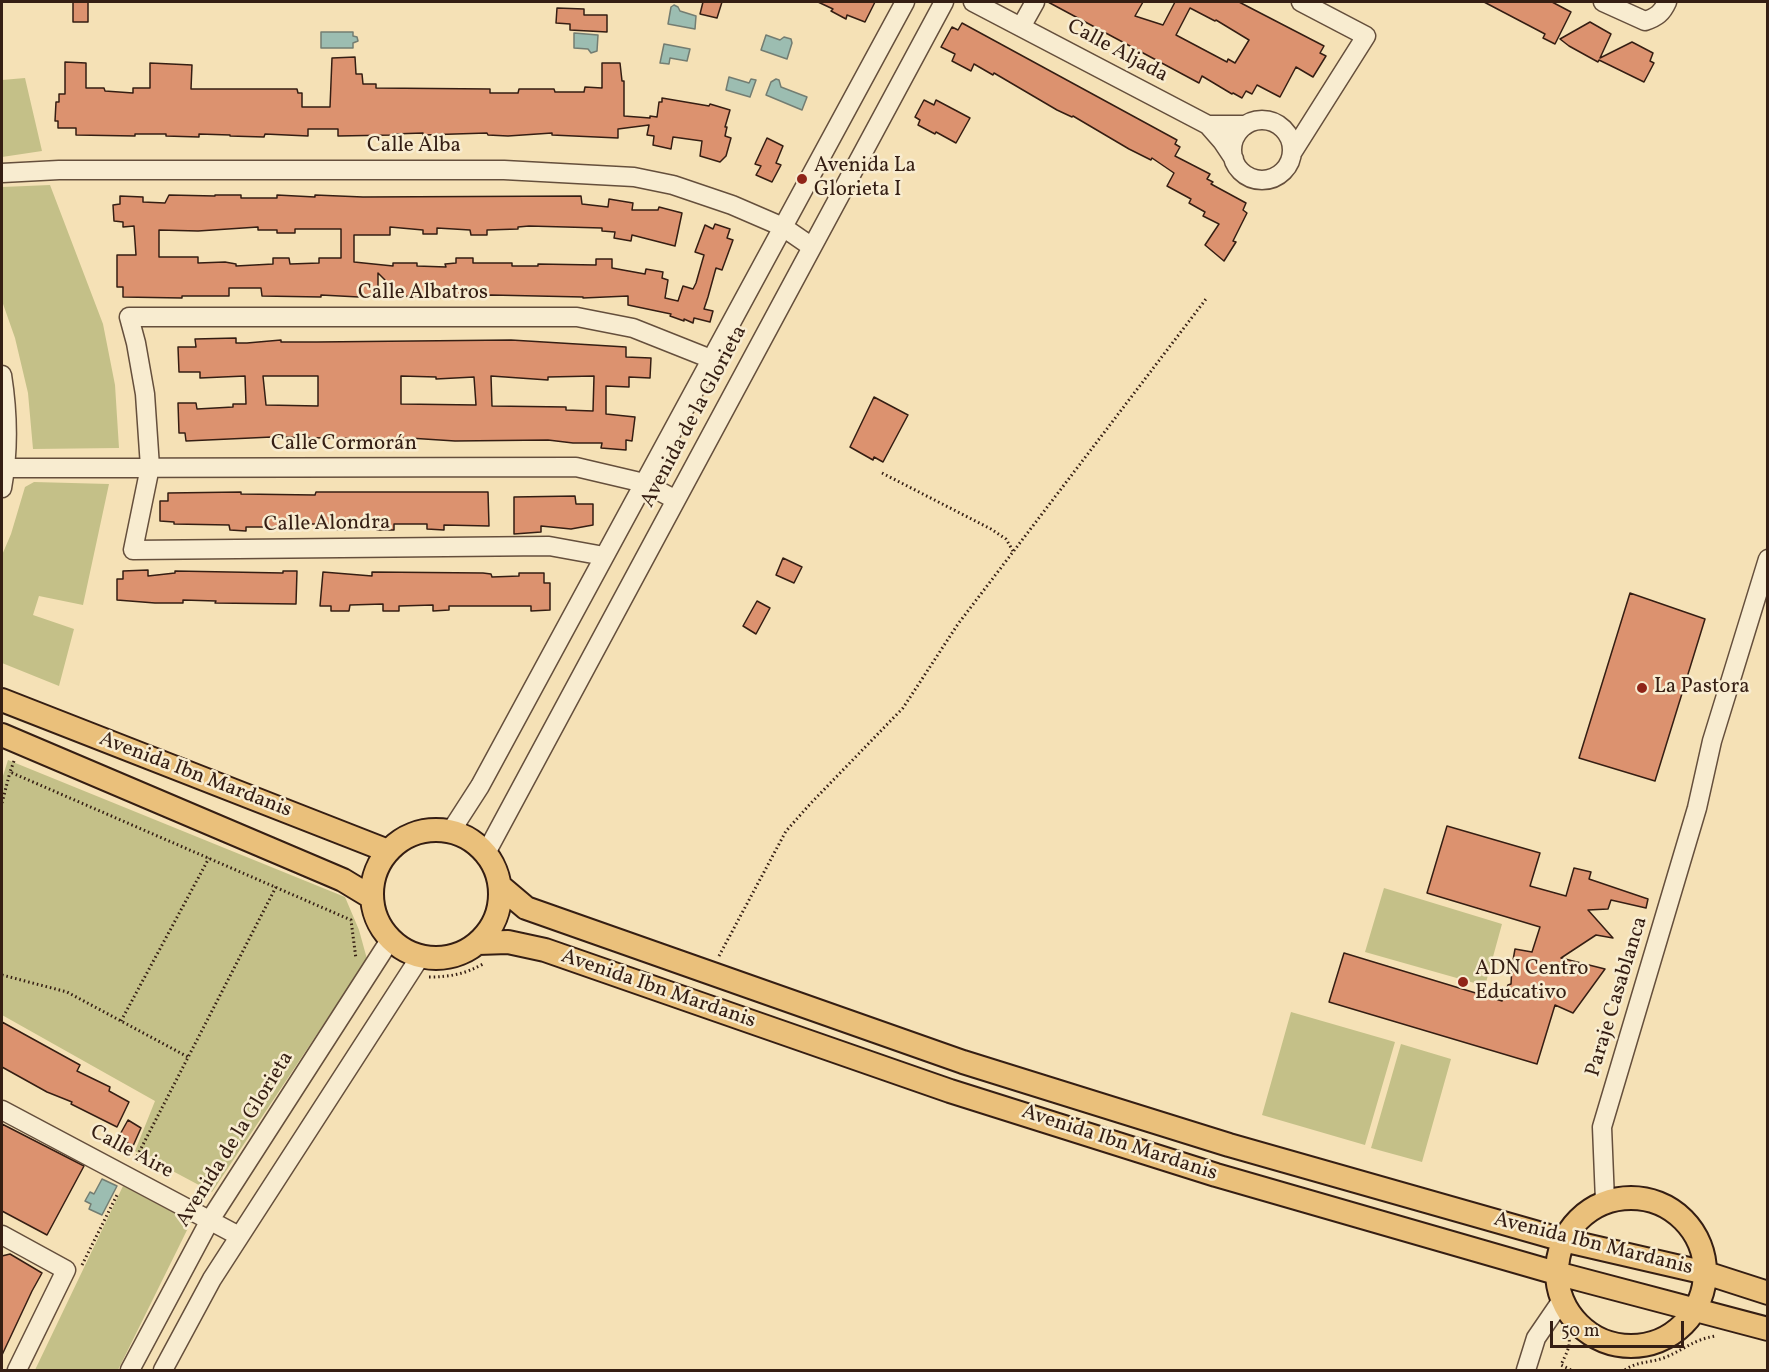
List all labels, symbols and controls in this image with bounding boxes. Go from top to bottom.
street label: Calle Aljada [1062,15,1172,89]
street label: Calle Alba [367,134,461,160]
place label: Avenida La Glorieta I [814,154,916,204]
marker: Avenida La Glorieta I [795,172,809,186]
street label: Calle Albatros [358,281,488,307]
street label: Avenida de la Glorieta [636,322,754,512]
street label: Calle Cormorán [271,432,417,458]
street label: Calle Alondra [263,511,391,539]
place label: La Pastora [1654,675,1750,701]
marker: La Pastora [1635,681,1649,695]
street label: Avenida Ibn Mardanis [95,728,295,824]
street label: Paraje Casablanca [1582,914,1654,1080]
street label: Avenida Ibn Mardanis [557,945,759,1035]
place label: ADN Centro Educativo [1475,957,1588,1007]
marker: ADN Centro Educativo [1456,975,1470,989]
street label: Avenida de la Glorieta [172,1048,300,1232]
street label: Avenida Ibn Mardanis [1018,1100,1220,1188]
street label: Calle Aire [85,1121,177,1185]
street label: Avenida Ibn Mardanis [1491,1208,1695,1282]
scale bar [1553,1309,1686,1347]
text: 50 m [1561,1319,1600,1344]

